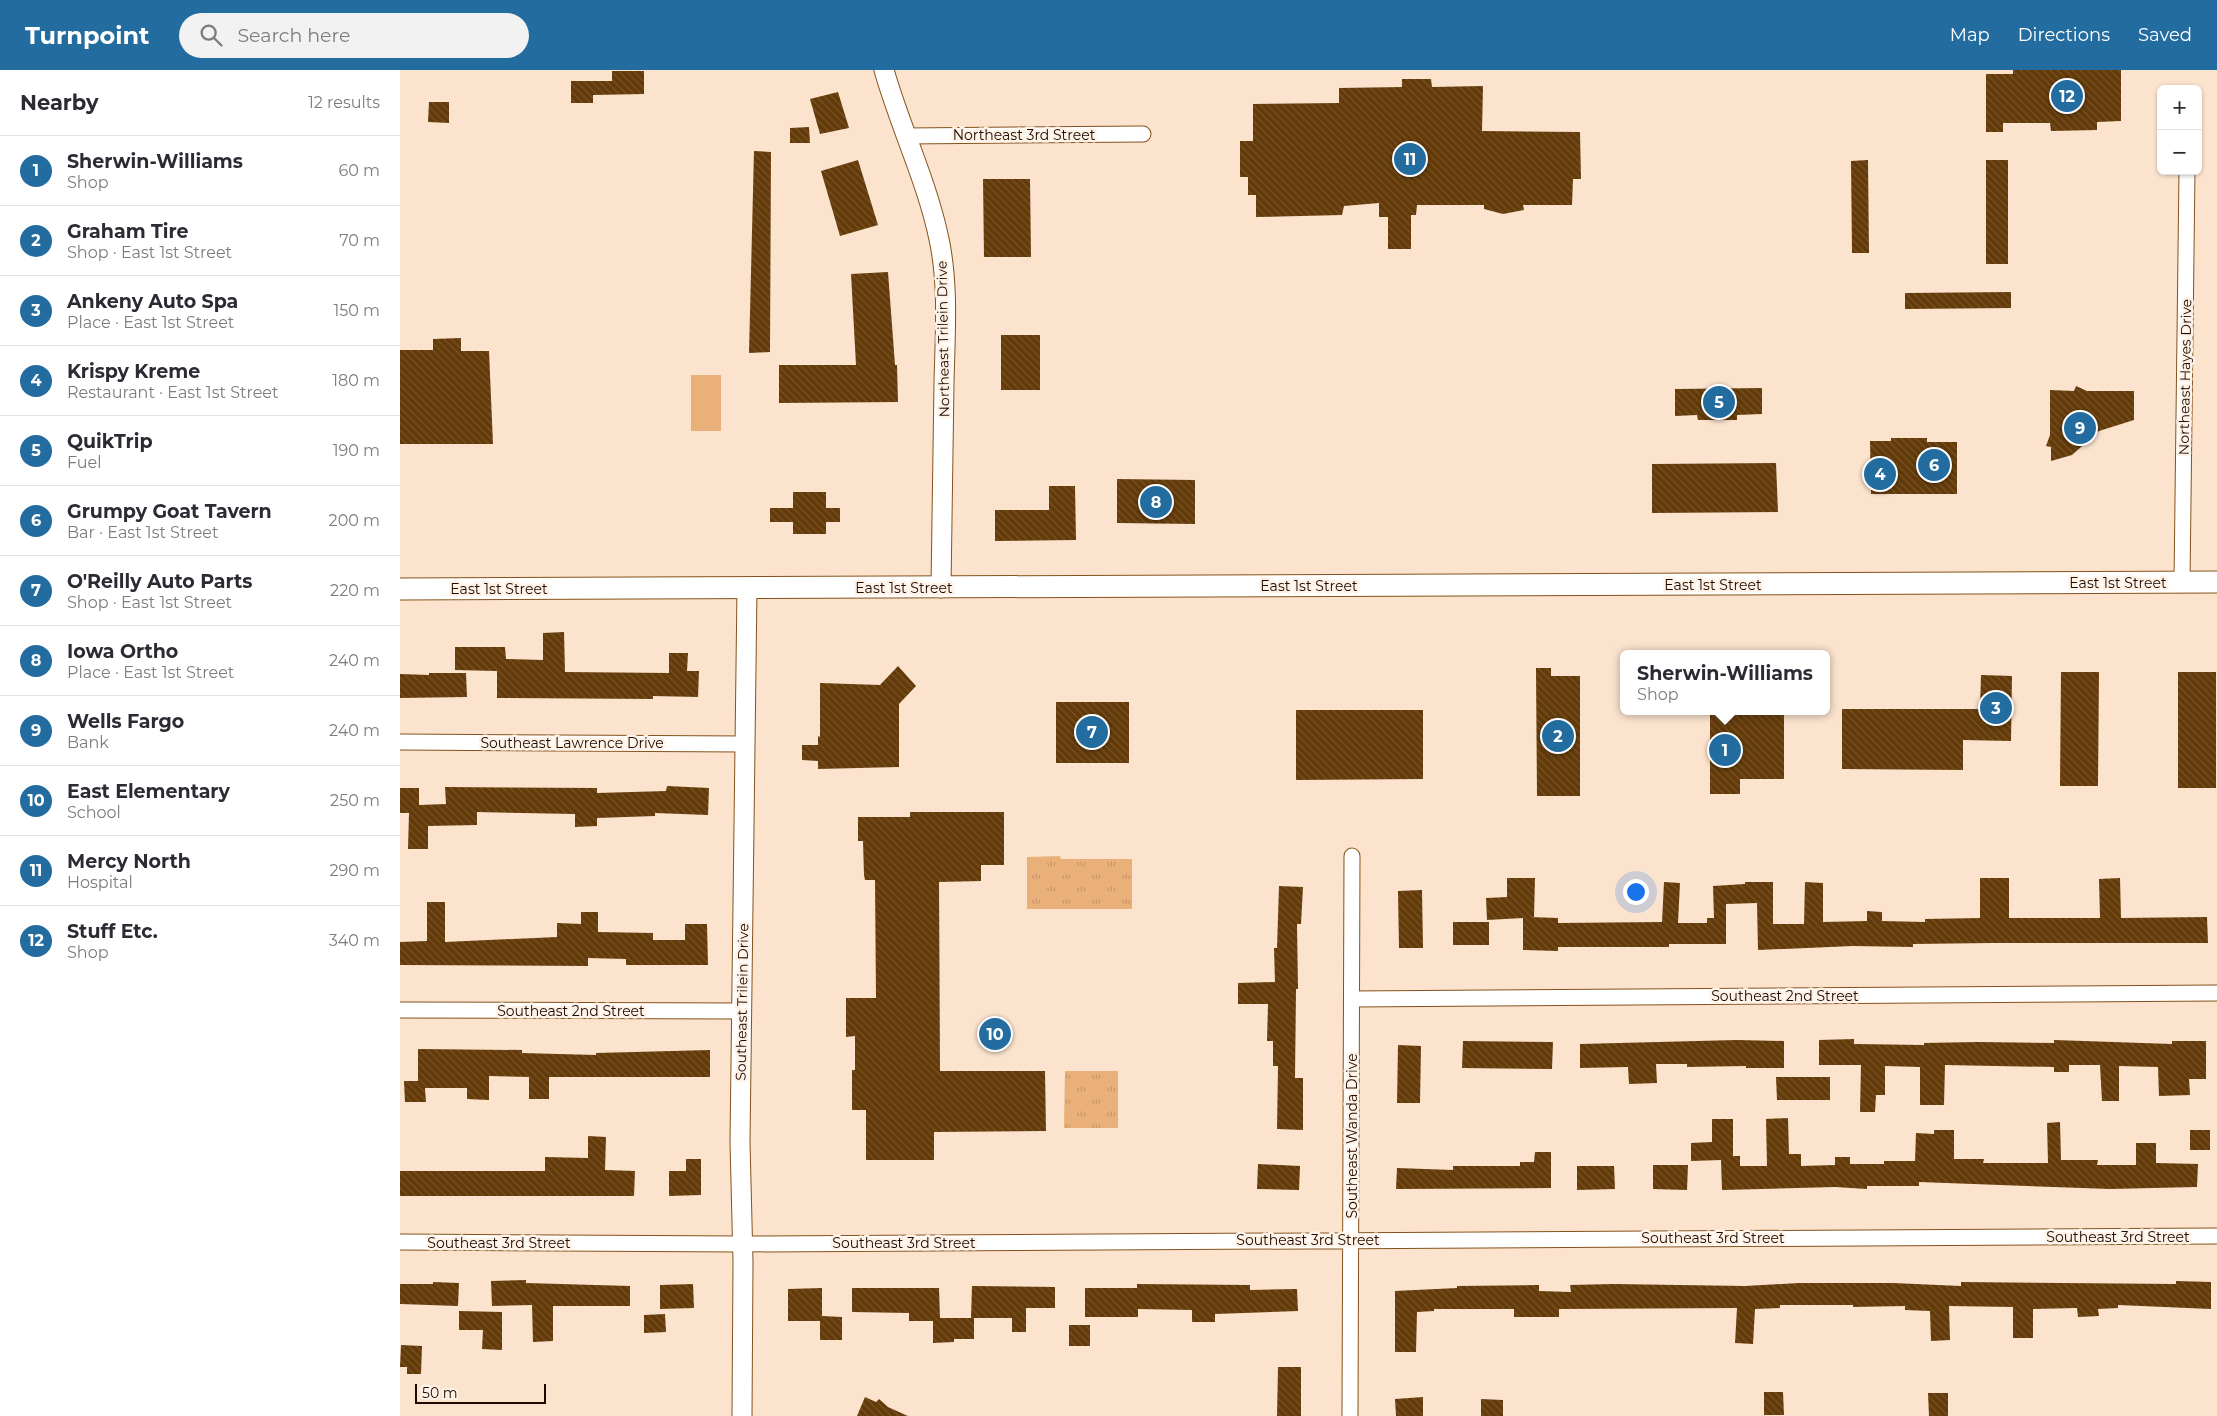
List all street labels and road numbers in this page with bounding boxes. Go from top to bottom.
street label: Northeast 3rd Street [953,126,1096,144]
street label: Northeast Trilein Drive [933,260,953,418]
street label: Northeast Hayes Drive [2175,299,2195,455]
street label: East 1st Street [2069,574,2167,592]
street label: East 1st Street [1664,576,1762,594]
street label: East 1st Street [1260,577,1358,595]
street label: East 1st Street [855,579,953,597]
street label: East 1st Street [450,580,548,598]
street label: Southeast Lawrence Drive [480,734,664,752]
street label: Southeast Trilein Drive [732,923,752,1081]
street label: Southeast 2nd Street [1711,987,1859,1005]
street label: Southeast 2nd Street [497,1002,645,1020]
street label: Southeast Wanda Drive [1343,1053,1361,1219]
street label: Southeast 3rd Street [2046,1228,2190,1246]
street label: Southeast 3rd Street [1641,1229,1785,1247]
street label: Southeast 3rd Street [1236,1231,1380,1249]
street label: Southeast 3rd Street [427,1234,571,1252]
street label: Southeast 3rd Street [832,1234,976,1252]

